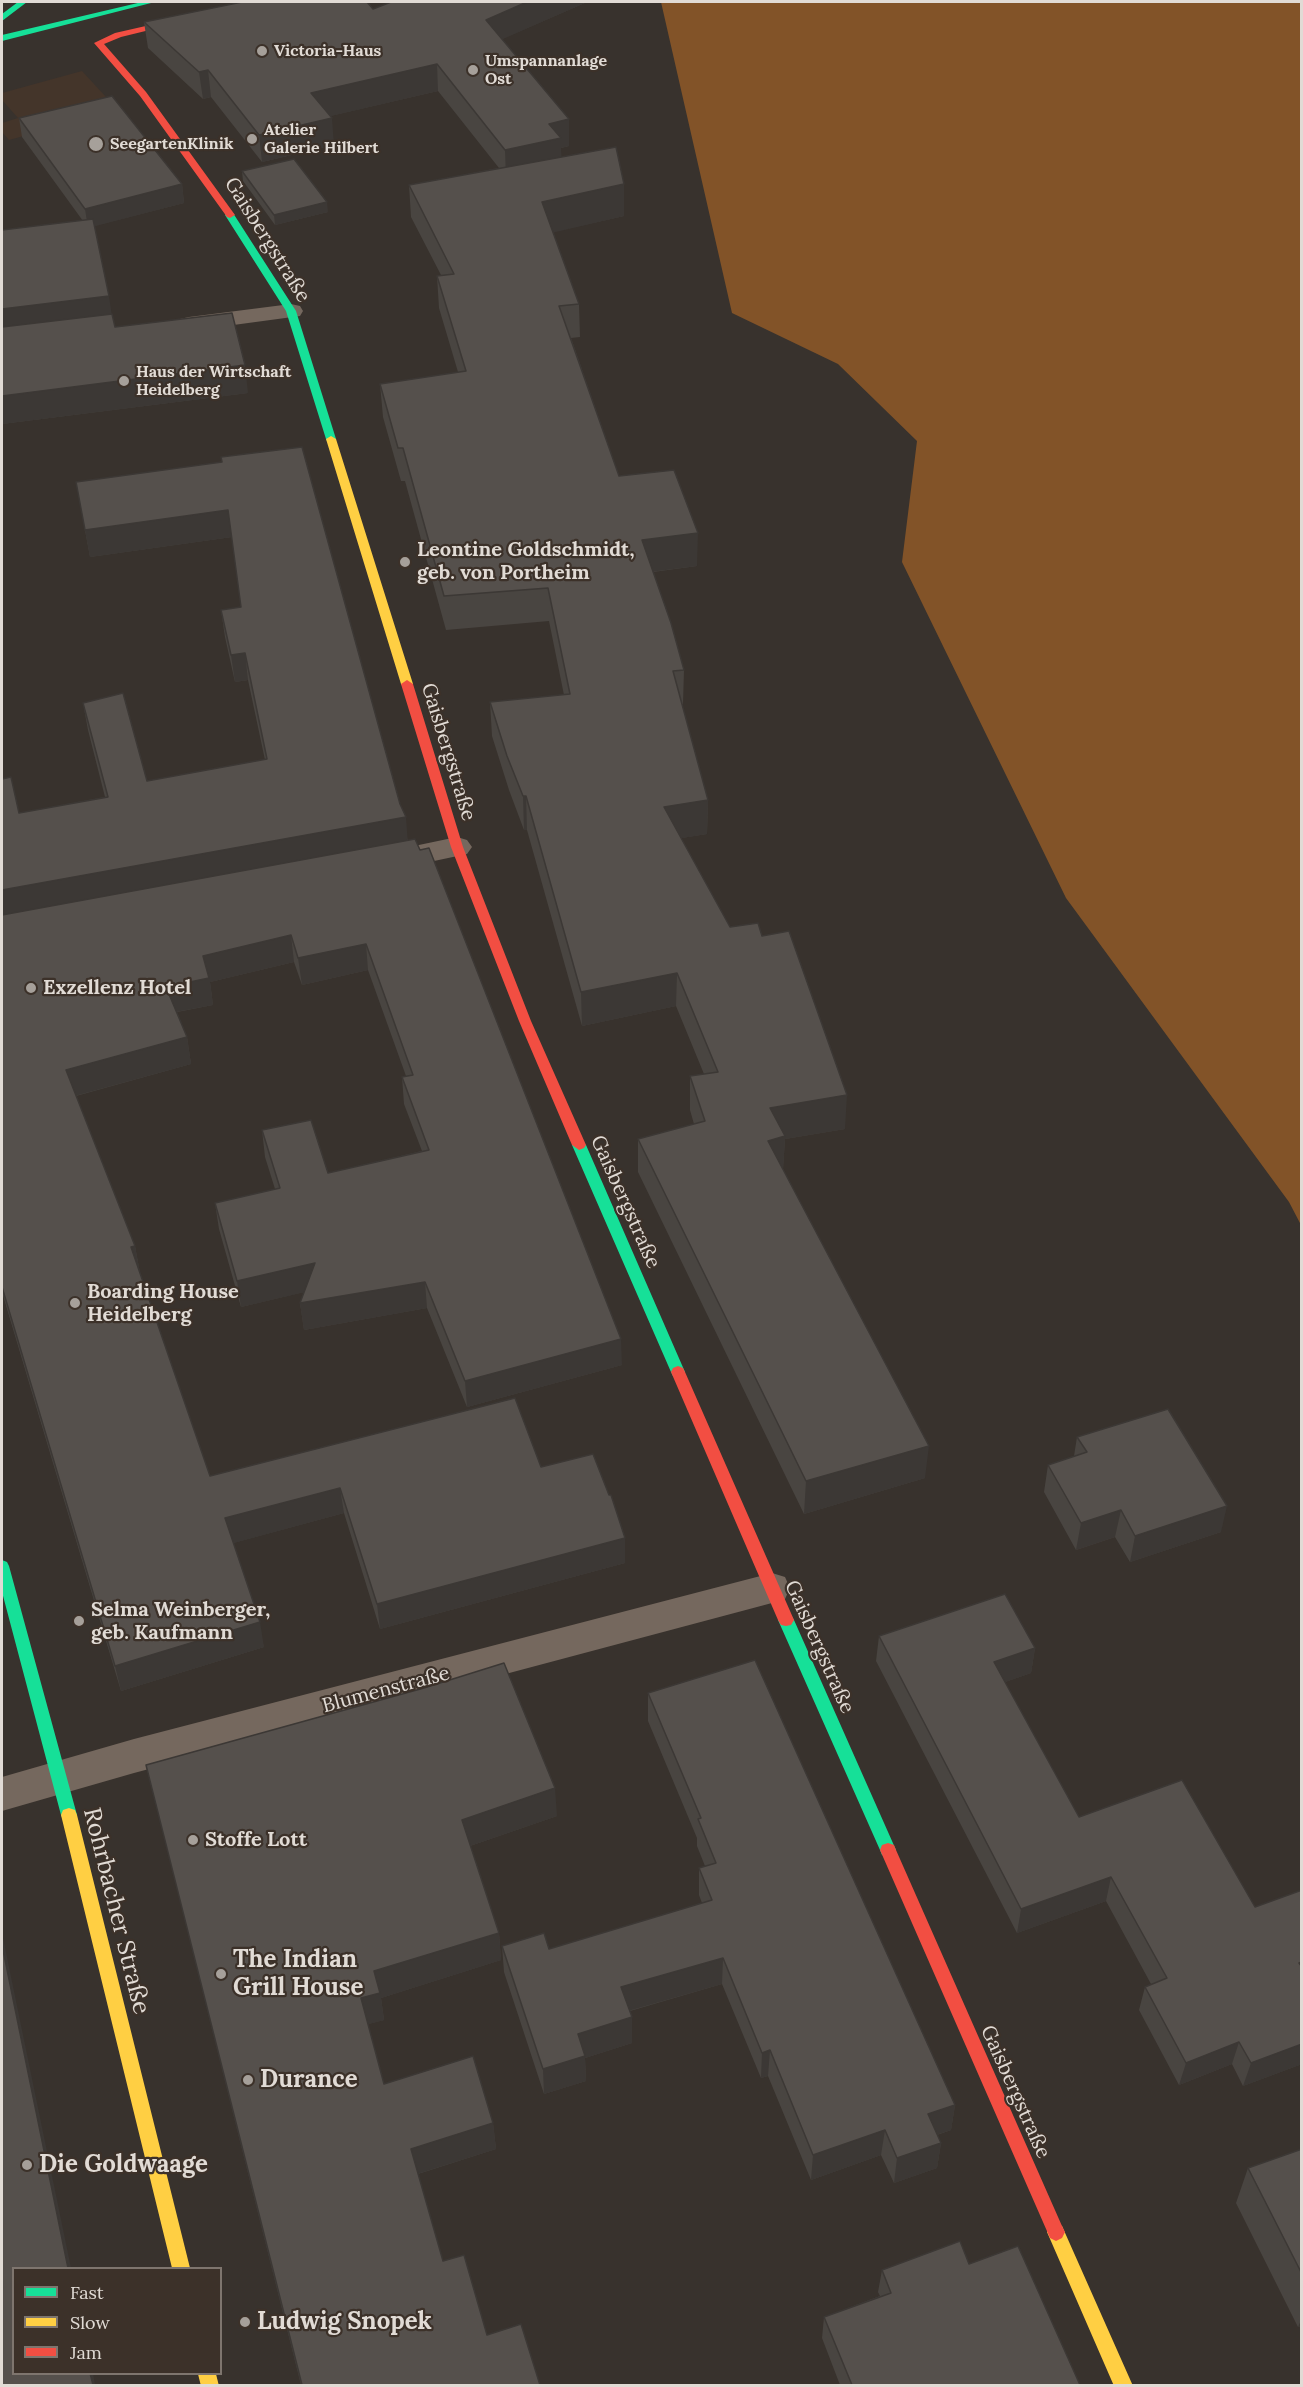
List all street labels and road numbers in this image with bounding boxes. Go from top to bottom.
street label: Gaisbergstraße [219,173,315,307]
street label: Gaisbergstraße [416,680,480,824]
street label: Gaisbergstraße [585,1132,665,1272]
street label: Gaisbergstraße [779,1577,859,1717]
street label: Blumenstraße [320,1661,452,1719]
street label: Rohrbacher Straße [76,1805,156,2017]
street label: Gaisbergstraße [975,2022,1055,2162]

